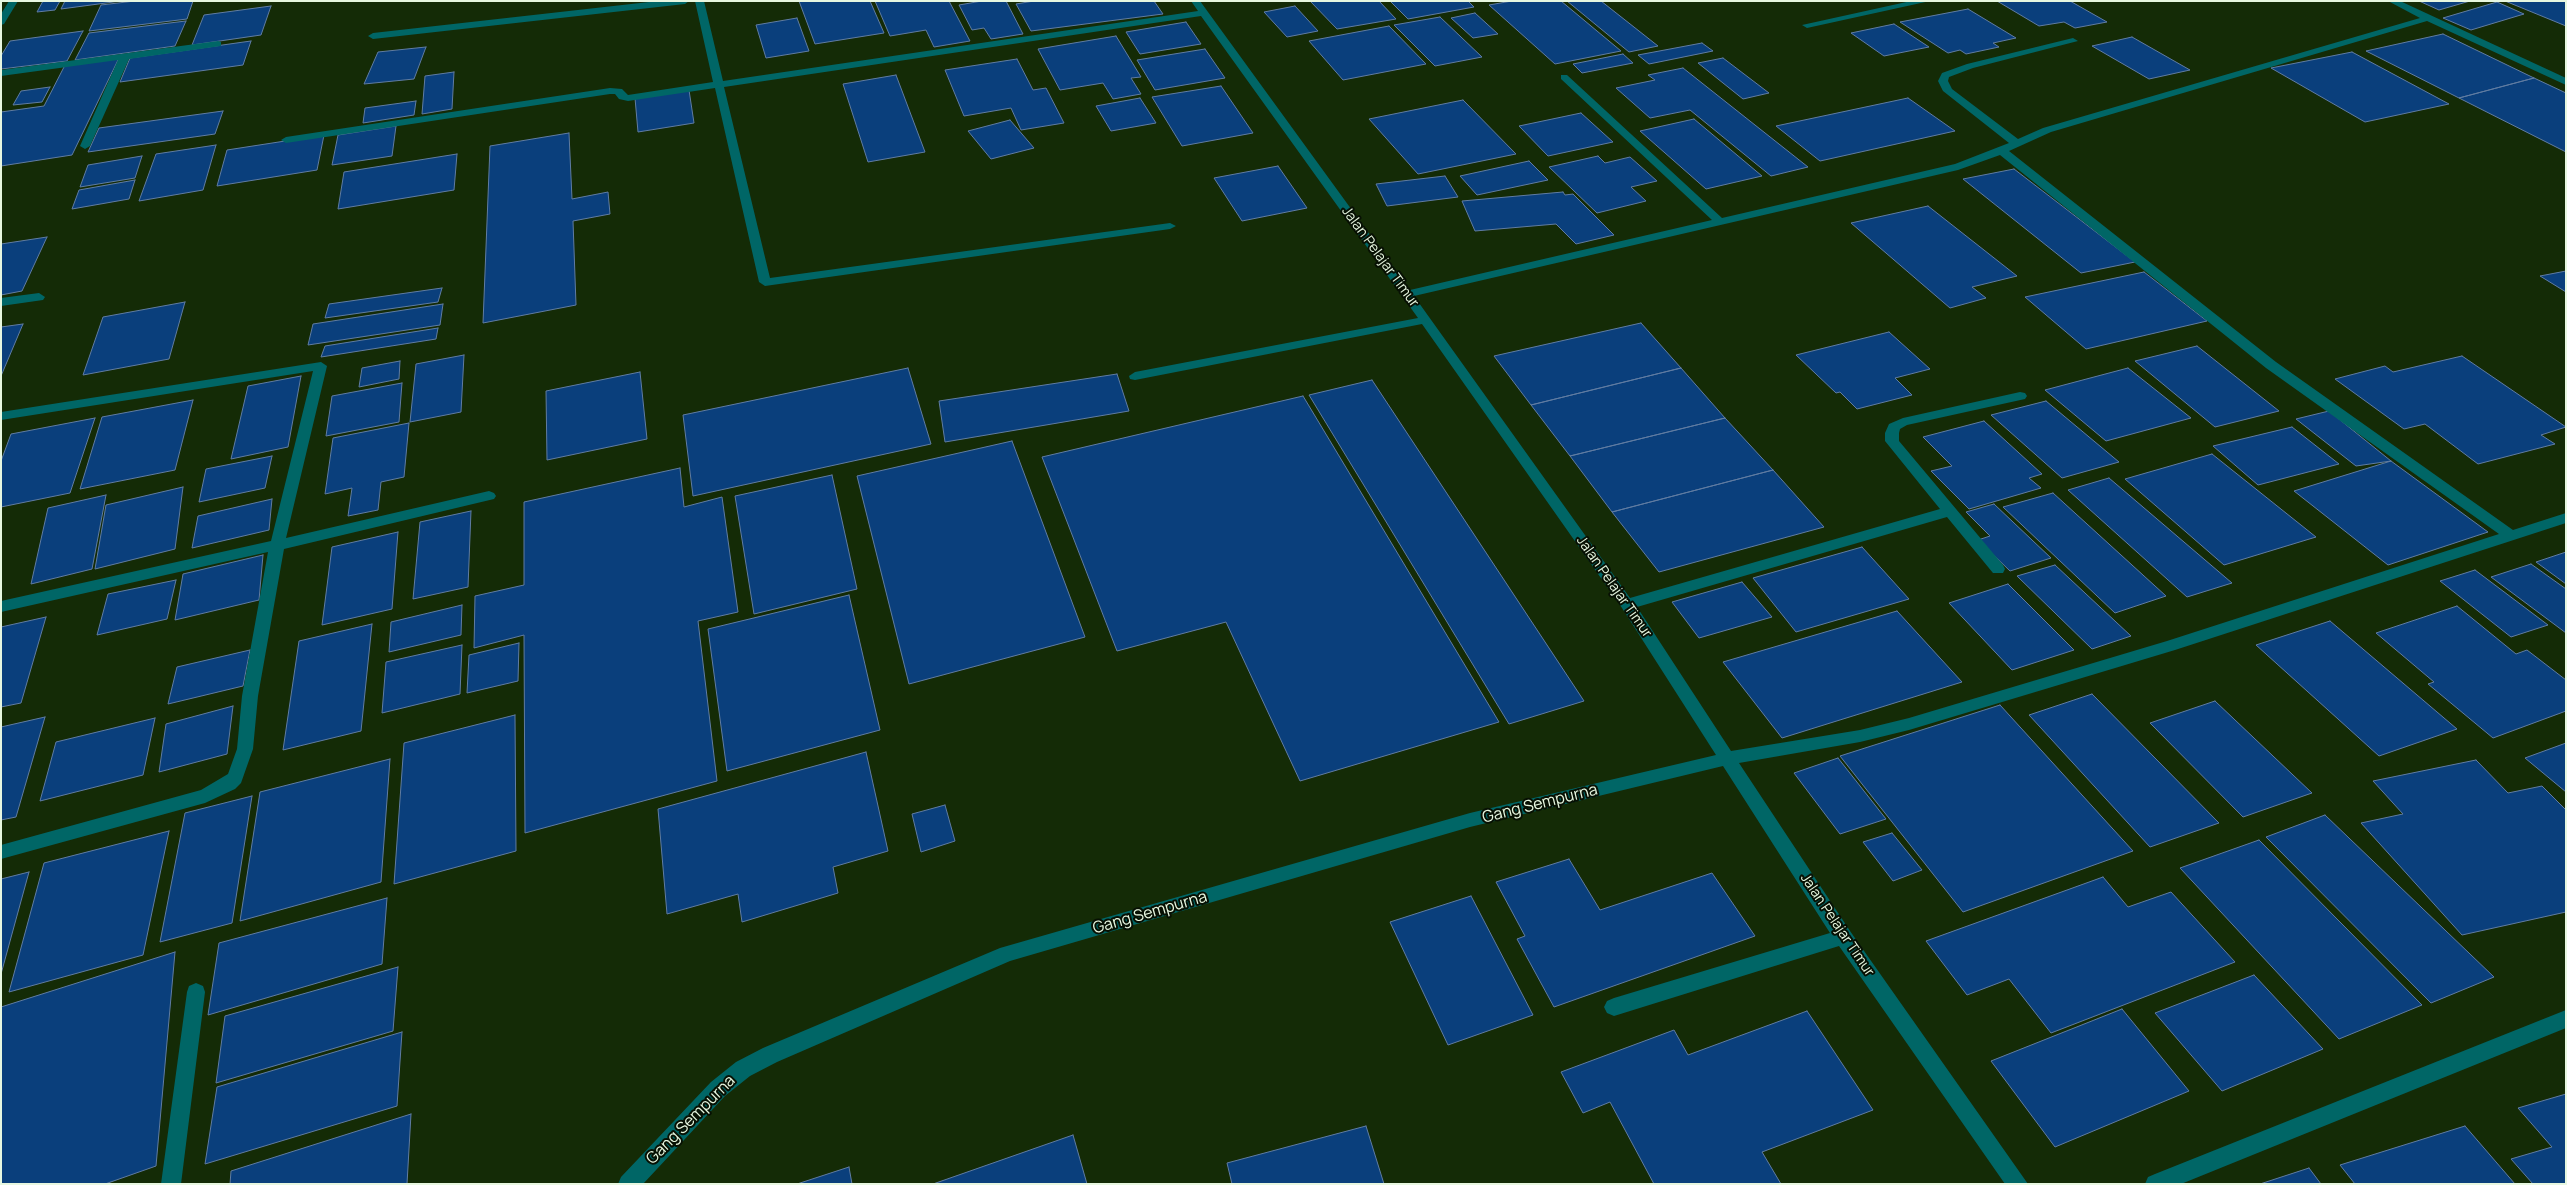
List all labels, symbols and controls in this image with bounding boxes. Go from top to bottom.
street label: Jalan Pelajar Timur [1338,204,1422,310]
street label: Jalan Pelajar Timur [1573,533,1655,641]
street label: Gang Sempurna [1480,780,1600,828]
street label: Jalan Pelajar Timur [1796,871,1878,979]
street label: Gang Sempurna [1091,888,1209,938]
street label: Gang Sempurna [642,1071,740,1169]

